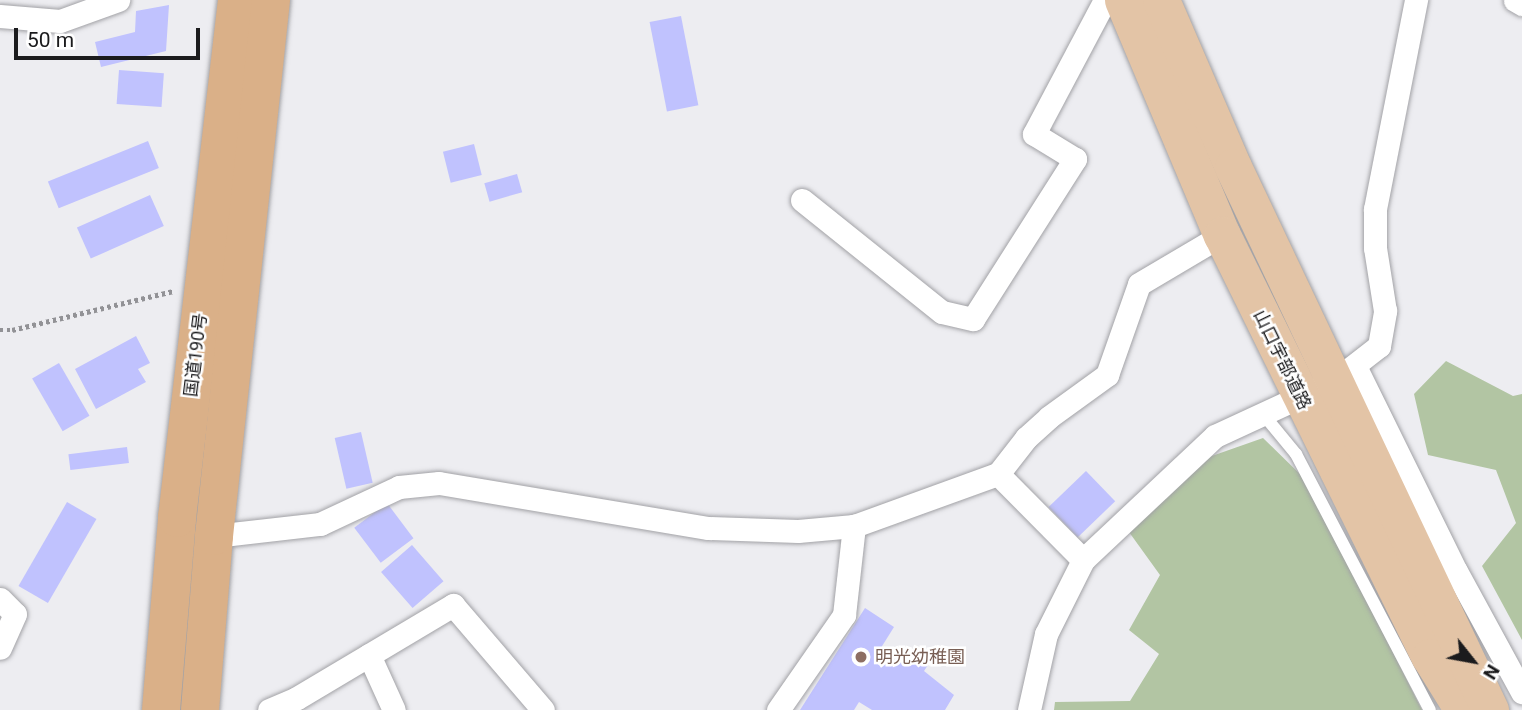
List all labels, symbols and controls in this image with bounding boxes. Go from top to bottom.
scale bar [18,14,203,58]
text: 50 m [27,28,74,52]
street label: 山口宇部道路 [1249,307,1315,413]
street label: 国道190号 [180,312,212,398]
north arrow [1438,626,1508,696]
place label: 明光幼稚園 [875,646,965,668]
marker: 明光幼稚園 [853,649,869,665]
text: N [1478,660,1505,684]

